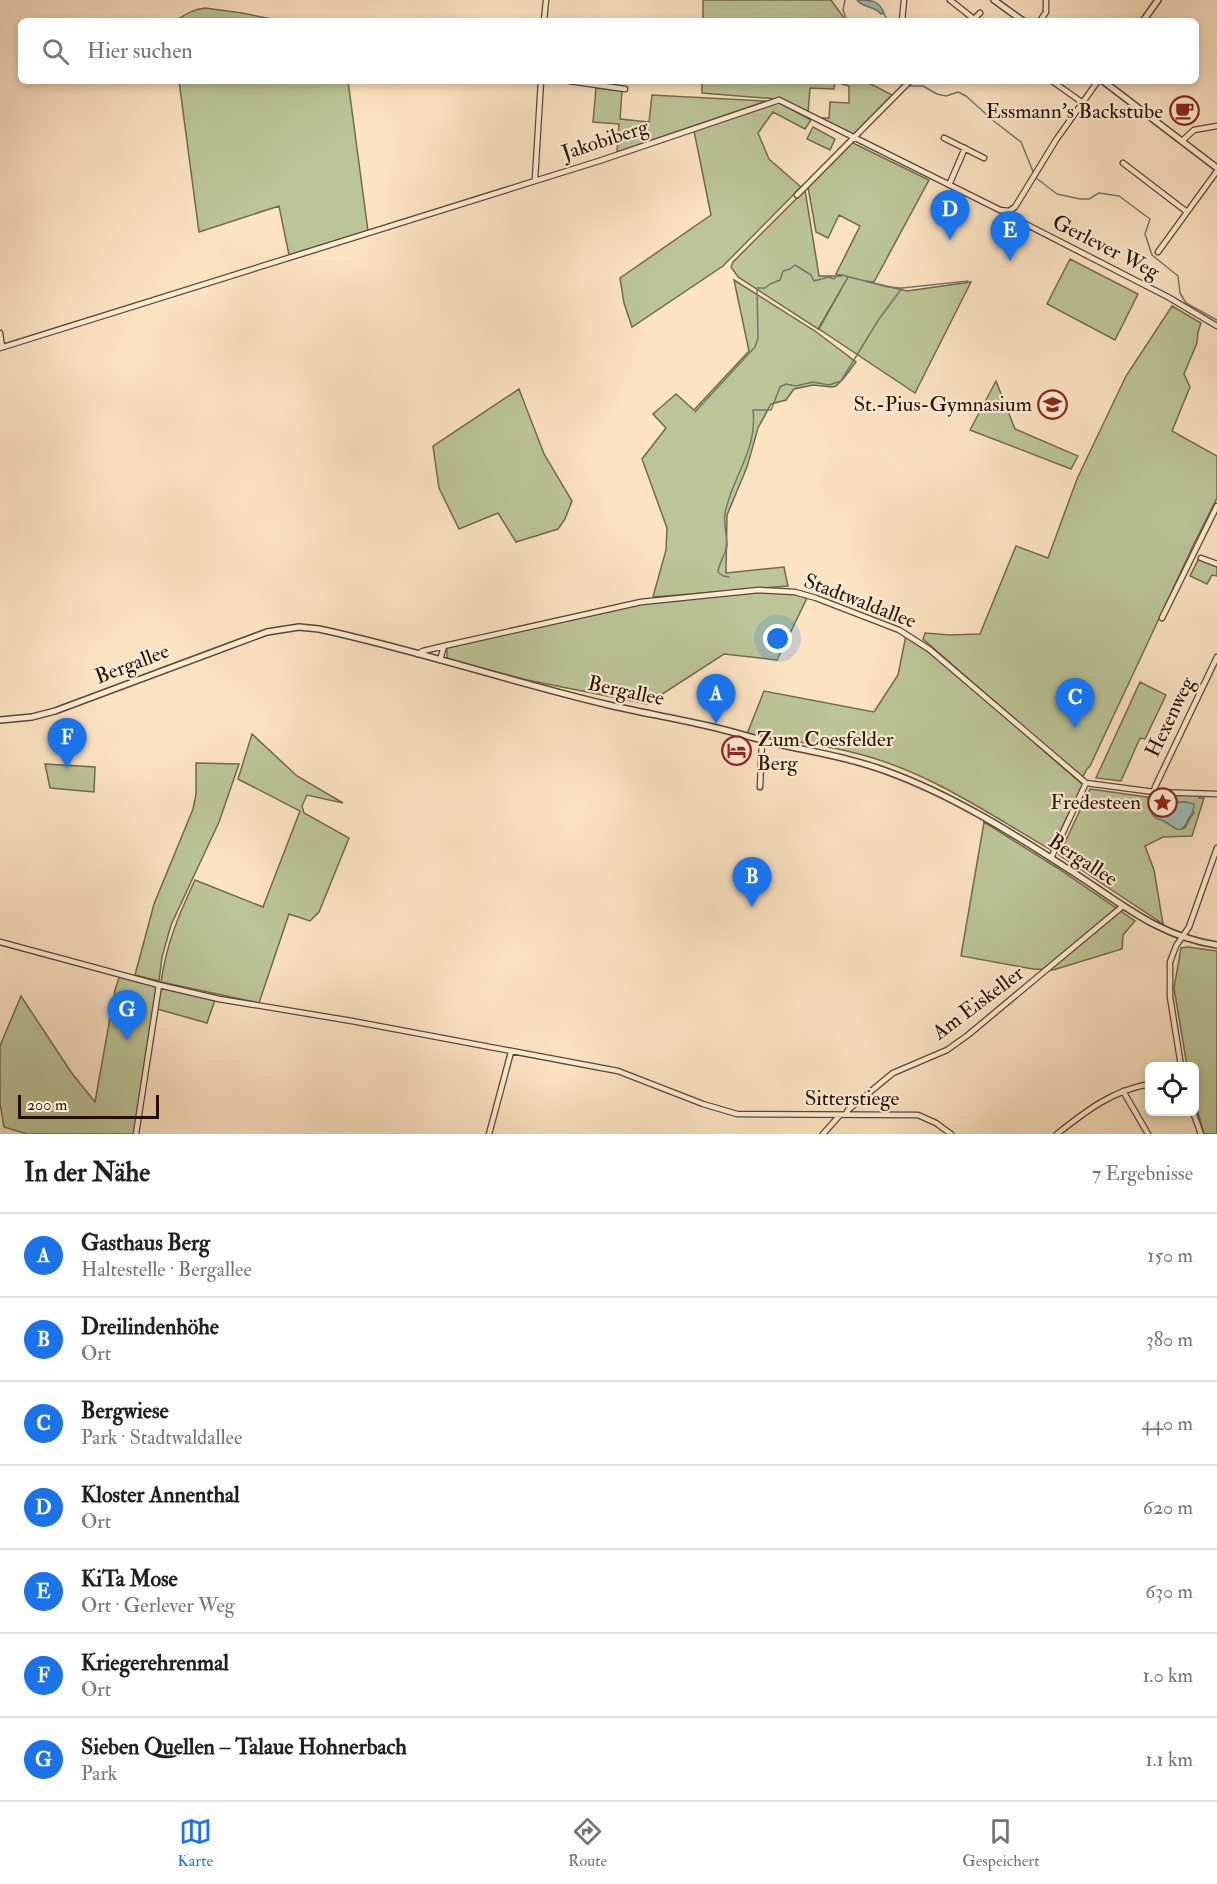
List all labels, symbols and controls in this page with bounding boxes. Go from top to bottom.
search box [18,18,1199,84]
icon: search [39,35,72,68]
text: Hier suchen [87,37,193,65]
cafe icon: Essmann's Backstube [1168,95,1200,127]
place label: Essmann's Backstube [986,98,1163,125]
street label: Jakobiberg [557,113,652,167]
pin: D [930,190,970,240]
street label: Gerlever Weg [1048,208,1165,286]
pin: E [990,212,1030,261]
school or university icon: St.-Pius-Gymnasium [1037,388,1069,420]
place label: St.-Pius-Gymnasium [853,391,1032,418]
street label: Stadtwaldallee [800,567,920,635]
your location [763,624,792,653]
street label: Bergallee [91,637,173,690]
street label: Bergallee [585,670,667,712]
street label: Hexenweg [1139,672,1201,762]
pin: A [696,674,736,724]
pin: C [1056,678,1094,728]
pin: F [48,718,86,768]
place label: Zum Coesfelder Berg [757,726,894,777]
hotel icon: Zum Coesfelder Berg [720,735,752,767]
place icon: Fredesteen [1146,786,1178,818]
place label: Fredesteen [1050,789,1141,816]
street label: Bergallee [1043,828,1123,893]
pin: B [732,858,771,907]
street label: Am Eiskeller [926,960,1029,1047]
pin: G [108,990,146,1040]
map controls [1145,1062,1199,1116]
button: locate [1145,1062,1199,1116]
street label: Sitterstiege [805,1085,900,1112]
scale bar [18,1092,159,1120]
text: 200 m [27,1095,67,1115]
text: In der Nähe [24,1157,150,1189]
text: 7 Ergebnisse [1092,1161,1193,1186]
text: Gasthaus Berg [81,1229,210,1257]
text: A [37,1243,50,1268]
text: 150 m [1147,1243,1193,1268]
text: Haltestelle · Bergallee [81,1257,252,1282]
text: Dreilindenhöhe [81,1313,219,1341]
text: B [37,1327,50,1352]
text: 380 m [1146,1327,1193,1352]
text: Ort [81,1341,111,1366]
text: Bergwiese [81,1397,169,1425]
text: C [36,1411,51,1436]
text: 440 m [1141,1411,1193,1436]
text: Park · Stadtwaldallee [81,1425,242,1450]
text: Kloster Annenthal [81,1481,240,1509]
text: D [35,1495,52,1520]
text: 620 m [1143,1495,1193,1520]
text: Ort [81,1509,111,1534]
text: KiTa Mose [81,1565,178,1593]
text: E [36,1579,51,1604]
text: 630 m [1145,1579,1193,1604]
text: Ort · Gerlever Weg [81,1593,235,1618]
text: Kriegerehrenmal [81,1649,229,1677]
text: F [37,1663,50,1688]
text: 1.0 km [1142,1663,1193,1688]
text: Ort [81,1677,111,1702]
text: Sieben Quellen – Talaue Hohnerbach [81,1733,407,1761]
text: G [35,1747,52,1772]
text: 1.1 km [1146,1747,1193,1772]
text: Park [81,1761,117,1786]
tab: Karte [178,1815,213,1871]
tab: Route [568,1815,607,1871]
tab: Gespeichert [962,1815,1039,1871]

